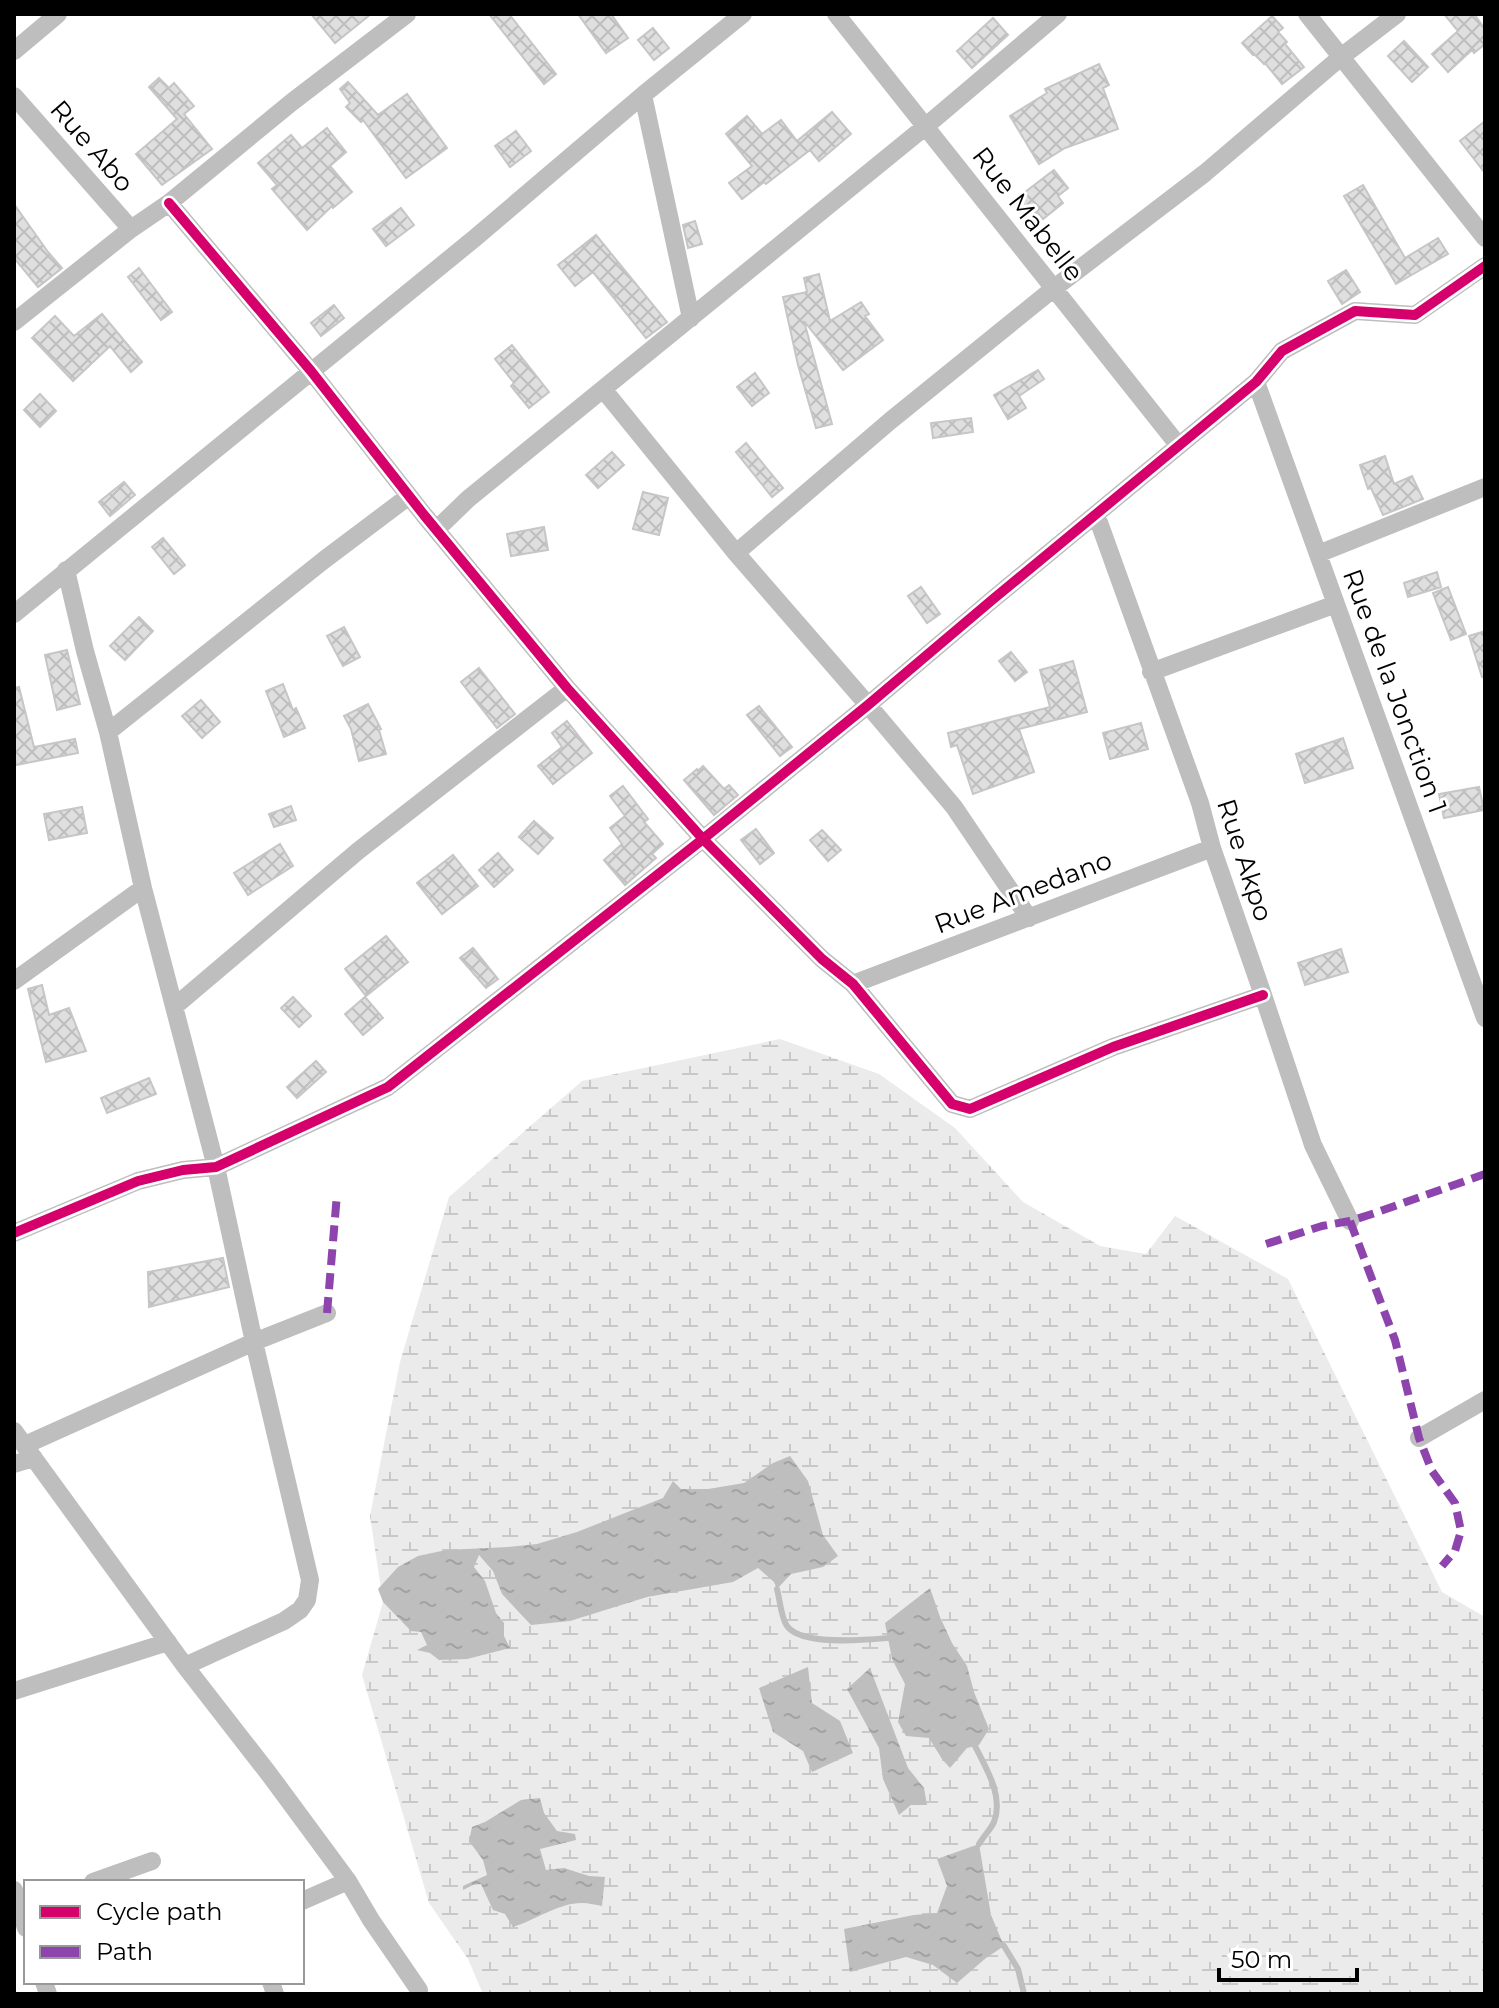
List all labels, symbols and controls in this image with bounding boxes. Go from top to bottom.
street label: Rue Abo [43,93,141,199]
street label: Rue Mabelle [966,140,1090,288]
street label: Rue de la Jonction 1 [1336,565,1454,817]
street label: Rue Akpo [1210,795,1280,925]
street label: Rue Amedano [930,843,1116,941]
legend [24,1880,304,1984]
text: Cycle path [96,1897,223,1926]
scale bar [1219,1932,1357,1982]
text: Path [96,1937,153,1966]
text: 50 m [1231,1945,1292,1974]

